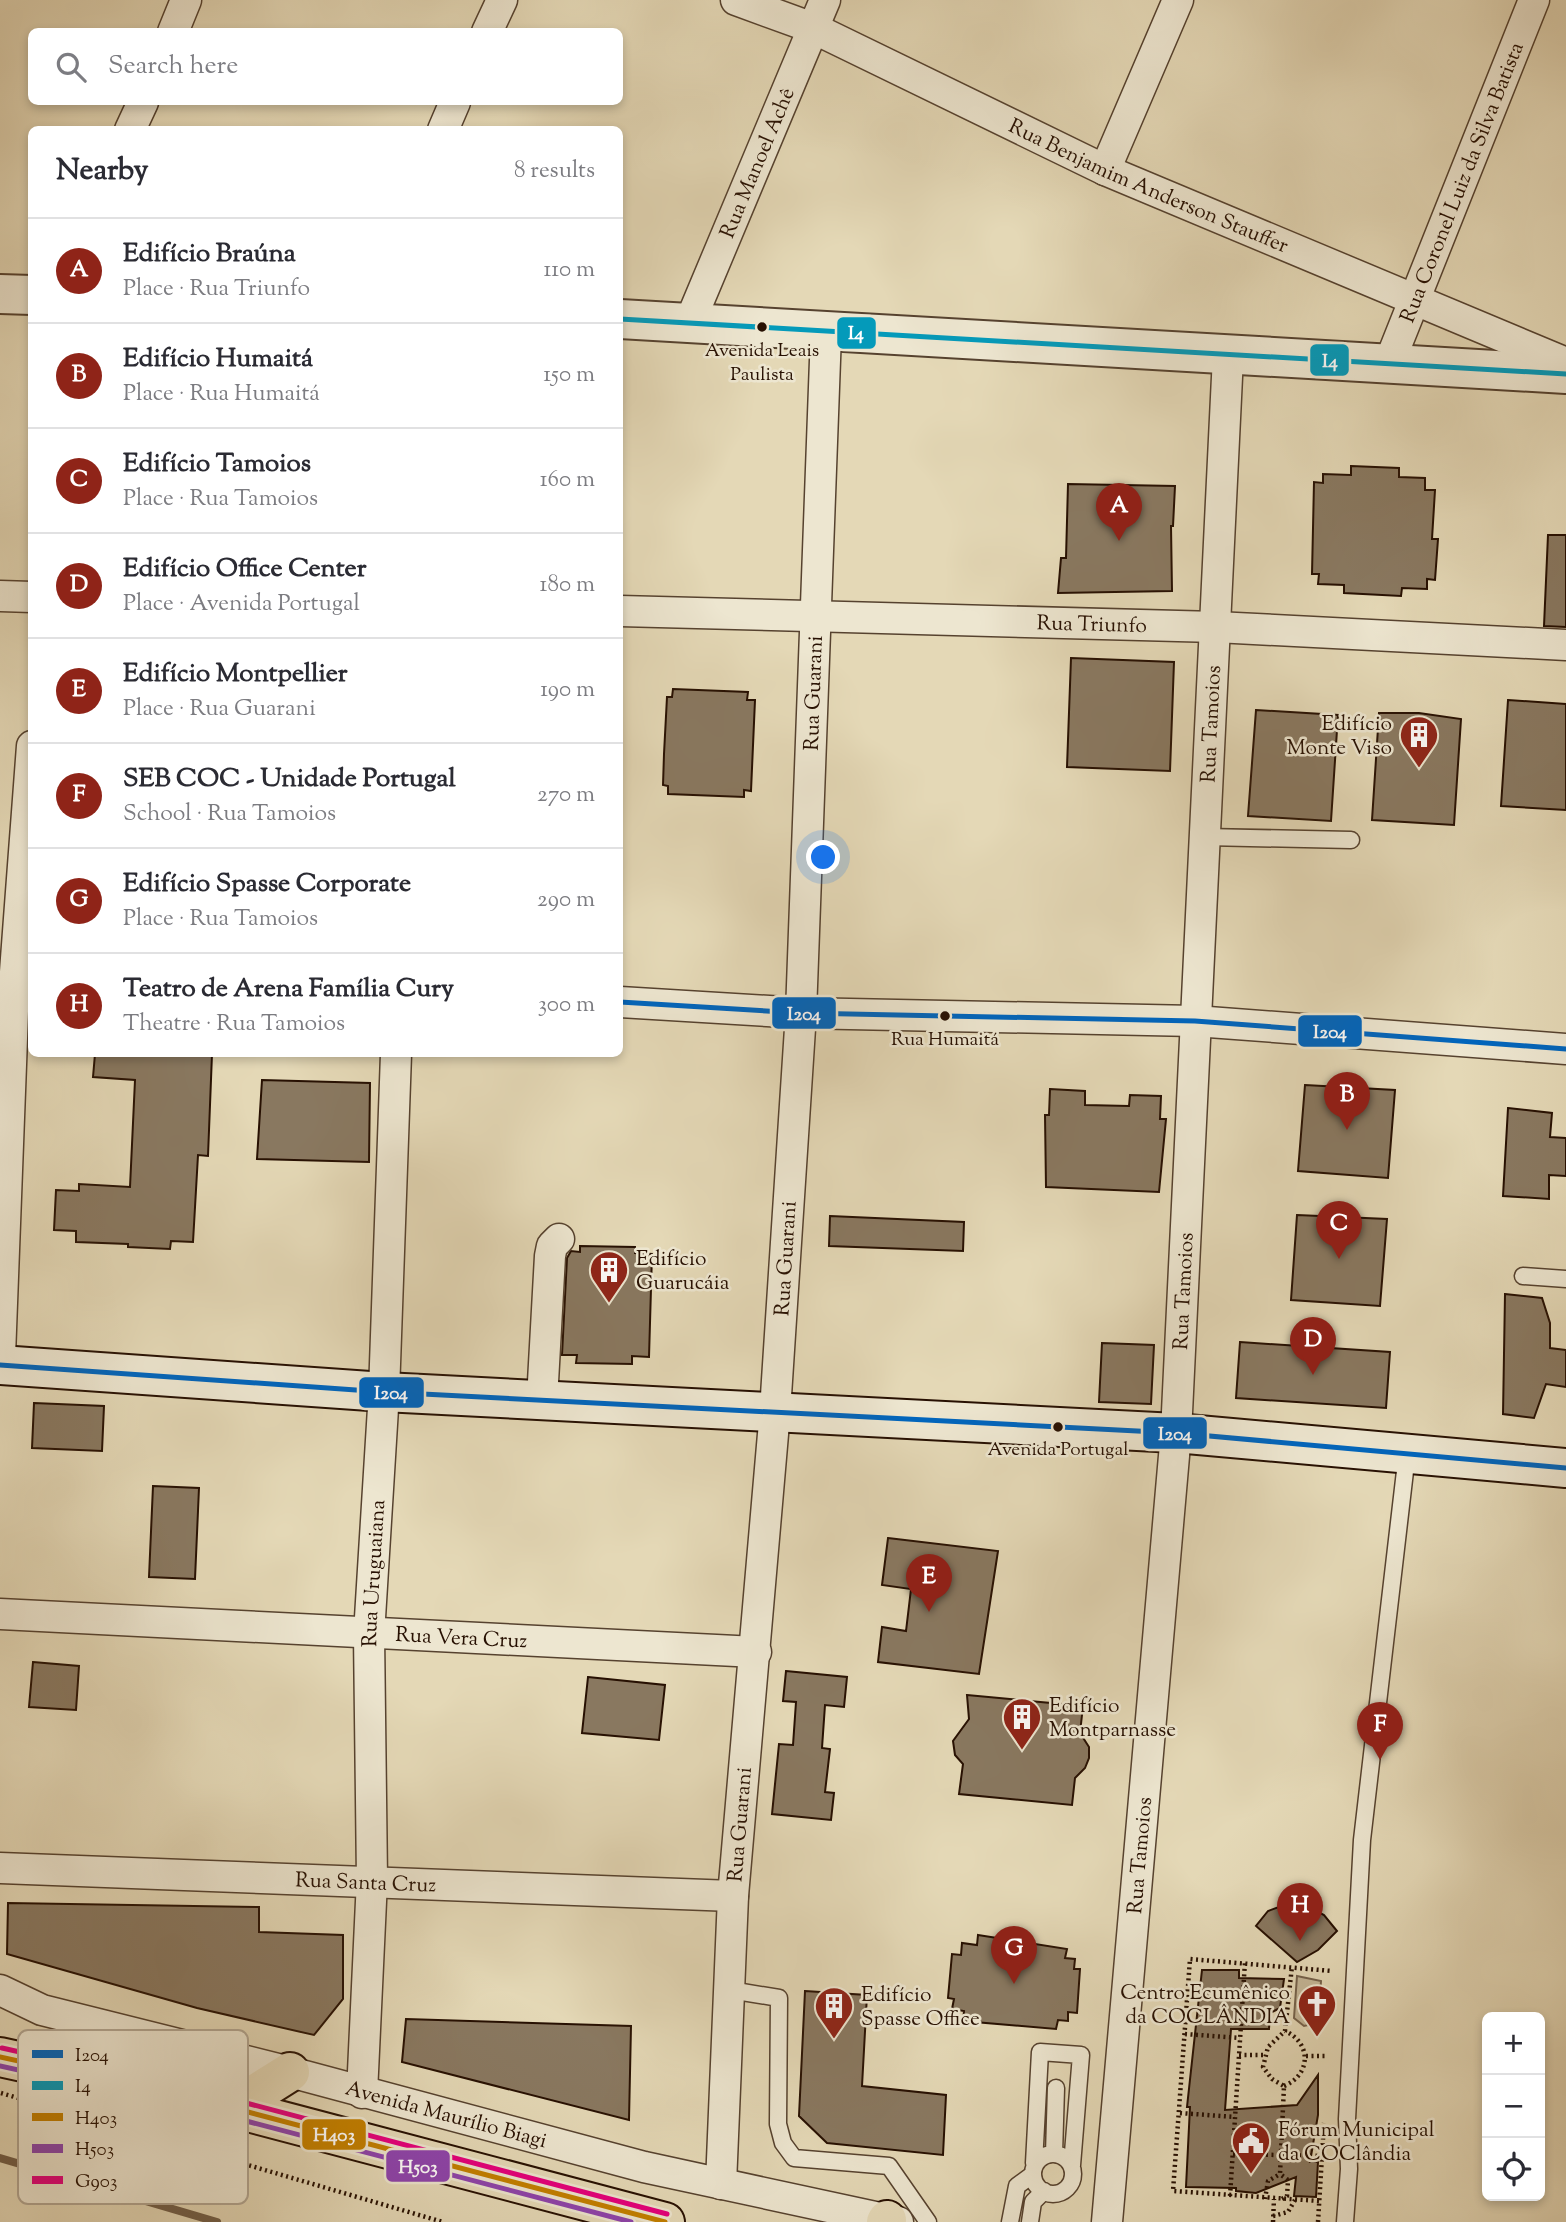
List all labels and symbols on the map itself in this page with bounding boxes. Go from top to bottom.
street label: Rua Coronel Luiz da Silva Batista [1394,38,1533,328]
street label: Rua Manoel Achê [714,83,804,243]
street label: Rua Benjamim Anderson Stauffer [1003,112,1293,262]
line badge: I4 [836,316,877,350]
marker: Avenida Leais Paulista [755,320,769,334]
text: I4 [848,321,864,348]
place label: Avenida Leais Paulista [705,338,819,389]
line badge: I4 [1309,343,1350,377]
text: I4 [1322,349,1338,376]
pin: A [1096,483,1142,541]
street label: Rua Triunfo [1036,609,1147,642]
street label: Rua Guarani [798,635,832,751]
street label: Rua Tamoios [1194,664,1230,783]
place label: Edifício Monte Viso [1286,710,1392,764]
building icon: Edifício Monte Viso [1398,714,1440,769]
your location [806,840,840,874]
line badge: I204 [771,996,837,1030]
text: I204 [787,1002,821,1029]
marker: Rua Humaitá [938,1009,952,1023]
line badge: I204 [1297,1014,1363,1048]
text: I204 [1313,1020,1347,1047]
place label: Rua Humaitá [891,1027,999,1054]
pin: B [1324,1072,1370,1130]
street label: Rua Guarani [768,1200,806,1317]
pin: C [1316,1201,1362,1259]
street label: Rua Tamoios [1167,1232,1203,1351]
place label: Edifício Guarucáia [636,1245,730,1299]
building icon: Edifício Guarucáia [588,1249,630,1304]
pin: D [1290,1317,1336,1375]
line badge: I204 [358,1376,425,1409]
text: I204 [374,1381,408,1408]
line badge: I204 [1142,1416,1208,1450]
marker: Avenida Portugal [1051,1420,1065,1434]
text: I204 [1158,1422,1192,1449]
place label: Avenida Portugal [988,1437,1128,1464]
street label: Rua Uruguaiana [356,1499,394,1647]
pin: E [906,1554,952,1612]
street label: Rua Vera Cruz [395,1621,528,1657]
place label: Edifício Montparnasse [1049,1692,1176,1746]
building icon: Edifício Montparnasse [1001,1696,1043,1751]
pin: F [1357,1702,1403,1760]
street label: Rua Guarani [721,1766,761,1883]
street label: Rua Tamoios [1121,1796,1161,1915]
street label: Rua Santa Cruz [295,1866,437,1902]
pin: H [1277,1883,1323,1941]
pin: G [991,1926,1037,1984]
place label: Centro Ecumênico da COCLÂNDIA [1120,1979,1290,2033]
place label: Edifício Spasse Office [861,1981,980,2035]
church icon: Centro Ecumênico da COCLÂNDIA [1296,1983,1338,2038]
building icon: Edifício Spasse Office [813,1985,855,2040]
legend [18,2030,248,2204]
text: I204 [75,2043,109,2070]
text: I4 [75,2074,91,2101]
street label: Avenida Maurílio Biagi [342,2074,550,2157]
text: H403 [75,2106,117,2133]
place label: Fórum Municipal da COClândia [1278,2116,1435,2170]
line badge: H403 [301,2118,367,2151]
public building icon: Fórum Municipal da COClândia [1230,2120,1272,2175]
text: H403 [313,2123,355,2150]
text: H503 [75,2137,114,2164]
line badge: H503 [385,2149,451,2183]
text: H503 [398,2155,438,2182]
text: G903 [75,2169,118,2196]

